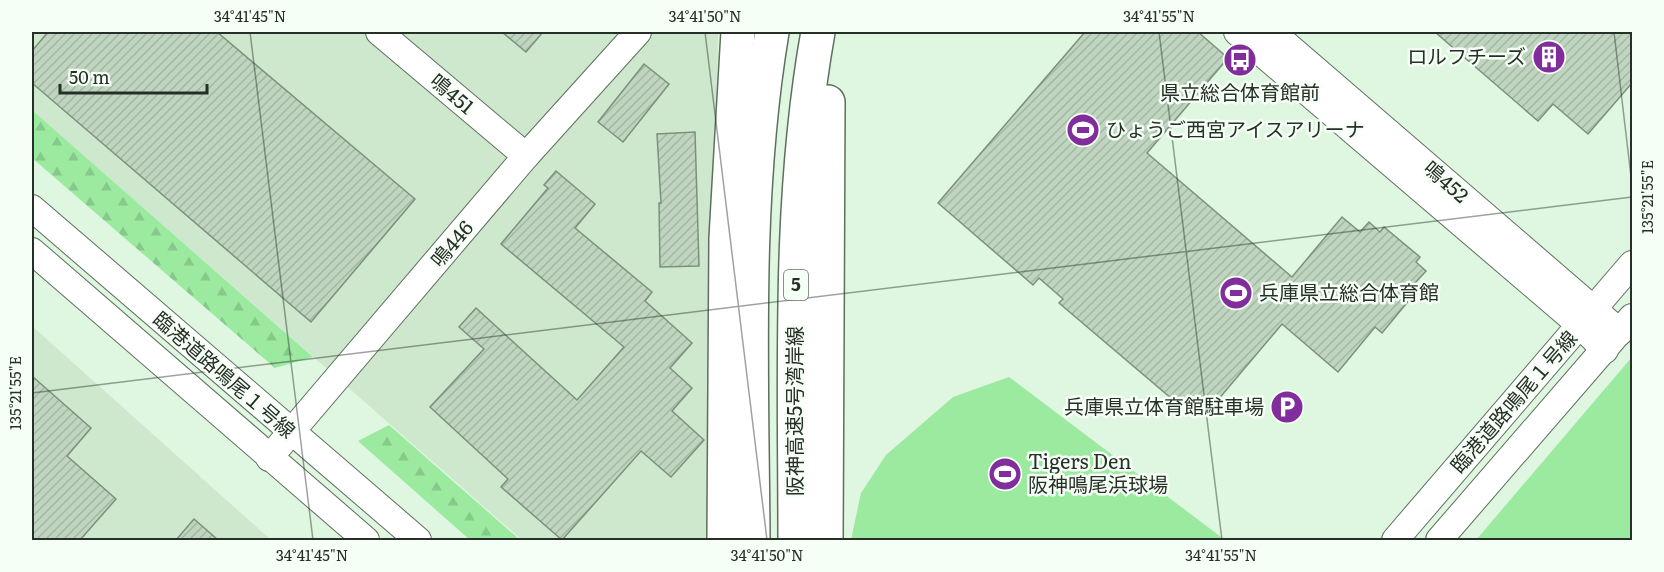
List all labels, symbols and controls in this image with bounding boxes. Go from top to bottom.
text: 34°41'45"N [214,4,286,27]
text: 34°41'50"N [668,4,742,27]
text: 34°41'55"N [1123,4,1195,27]
building icon: ロルフチーズ [1531,39,1567,75]
place label: ロルフチーズ [1407,40,1526,70]
bus stop icon: 県立総合体育館前 [1222,42,1258,78]
scale bar [60,57,207,95]
text: 50 m [69,63,110,90]
street label: 鳴451 [425,65,482,120]
place label: 県立総合体育館前 [1160,76,1320,106]
sports icon: ひょうご西宮アイスアリーナ [1065,112,1101,148]
place label: ひょうご西宮アイスアリーナ [1106,113,1364,143]
street label: 鳴452 [1418,152,1476,209]
text: 135°21'55"E [1635,160,1658,234]
street label: 鳴446 [422,213,479,273]
road number: 5 [784,270,808,300]
sports icon: 兵庫県立総合体育館 [1218,275,1254,311]
place label: 兵庫県立総合体育館 [1259,276,1439,306]
street label: 臨港道路鳴尾１号線 [148,303,303,444]
street label: 臨港道路鳴尾１号線 [1442,323,1583,478]
street label: 阪神高速5号湾岸線 [778,326,808,496]
text: 135°21'55"E [3,356,26,430]
parking icon: 兵庫県立体育館駐車場 [1269,389,1305,425]
place label: 兵庫県立体育館駐車場 [1064,390,1264,420]
place label: Tigers Den 阪神鳴尾浜球場 [1028,445,1168,498]
sports icon: Tigers Den 阪神鳴尾浜球場 [987,456,1023,492]
text: 34°41'45"N [276,543,348,566]
text: 34°41'50"N [730,543,804,566]
text: 34°41'55"N [1185,543,1257,566]

